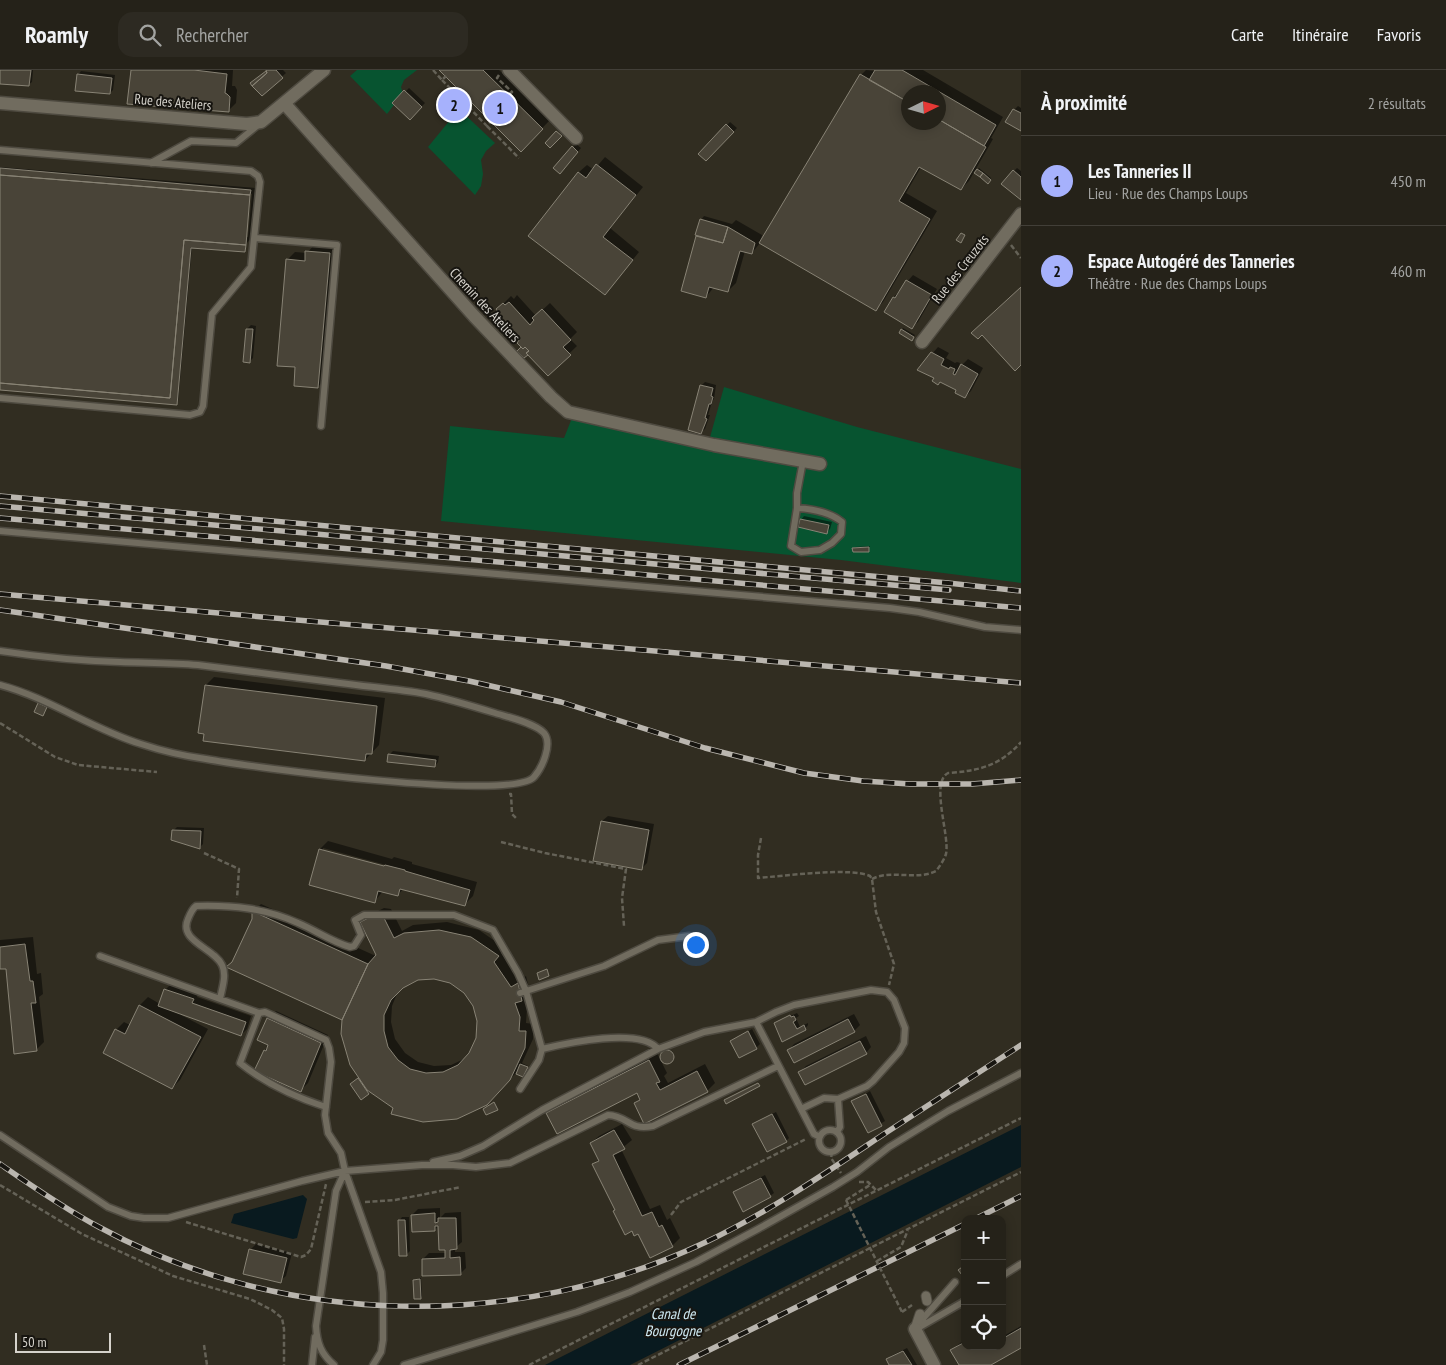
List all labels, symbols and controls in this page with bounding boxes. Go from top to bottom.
search box [118,12,468,57]
text: Roamly [25,19,88,50]
icon: search [136,21,164,49]
text: Rechercher [176,23,249,47]
text: Carte [1231,23,1264,46]
text: Itinéraire [1292,23,1349,46]
text: Favoris [1377,23,1421,46]
north arrow [901,85,946,130]
pin: 2 [438,86,470,124]
pin: 1 [484,89,516,127]
text: À proximité [1041,89,1127,116]
street label: Rue des Ateliers [134,90,213,114]
text: 2 résultats [1368,93,1426,113]
text: Les Tanneries II [1088,159,1192,183]
text: 1 [1053,171,1061,191]
text: 450 m [1391,171,1426,191]
text: Lieu · Rue des Champs Loups [1088,183,1248,203]
street label: Rue des Creuzots [928,231,993,307]
text: Espace Autogéré des Tanneries [1088,249,1295,273]
text: 2 [1053,261,1061,281]
text: 460 m [1391,261,1426,281]
street label: Chemin des Ateliers [446,264,524,346]
text: Théâtre · Rue des Champs Loups [1088,273,1267,293]
your location [683,932,709,958]
map controls [961,1215,1006,1350]
button: + [961,1215,1006,1260]
button: − [961,1260,1006,1305]
water label: Canal de Bourgogne [645,1304,702,1340]
button: locate [961,1305,1006,1350]
scale bar [15,1330,111,1353]
text: 50 m [22,1333,47,1351]

